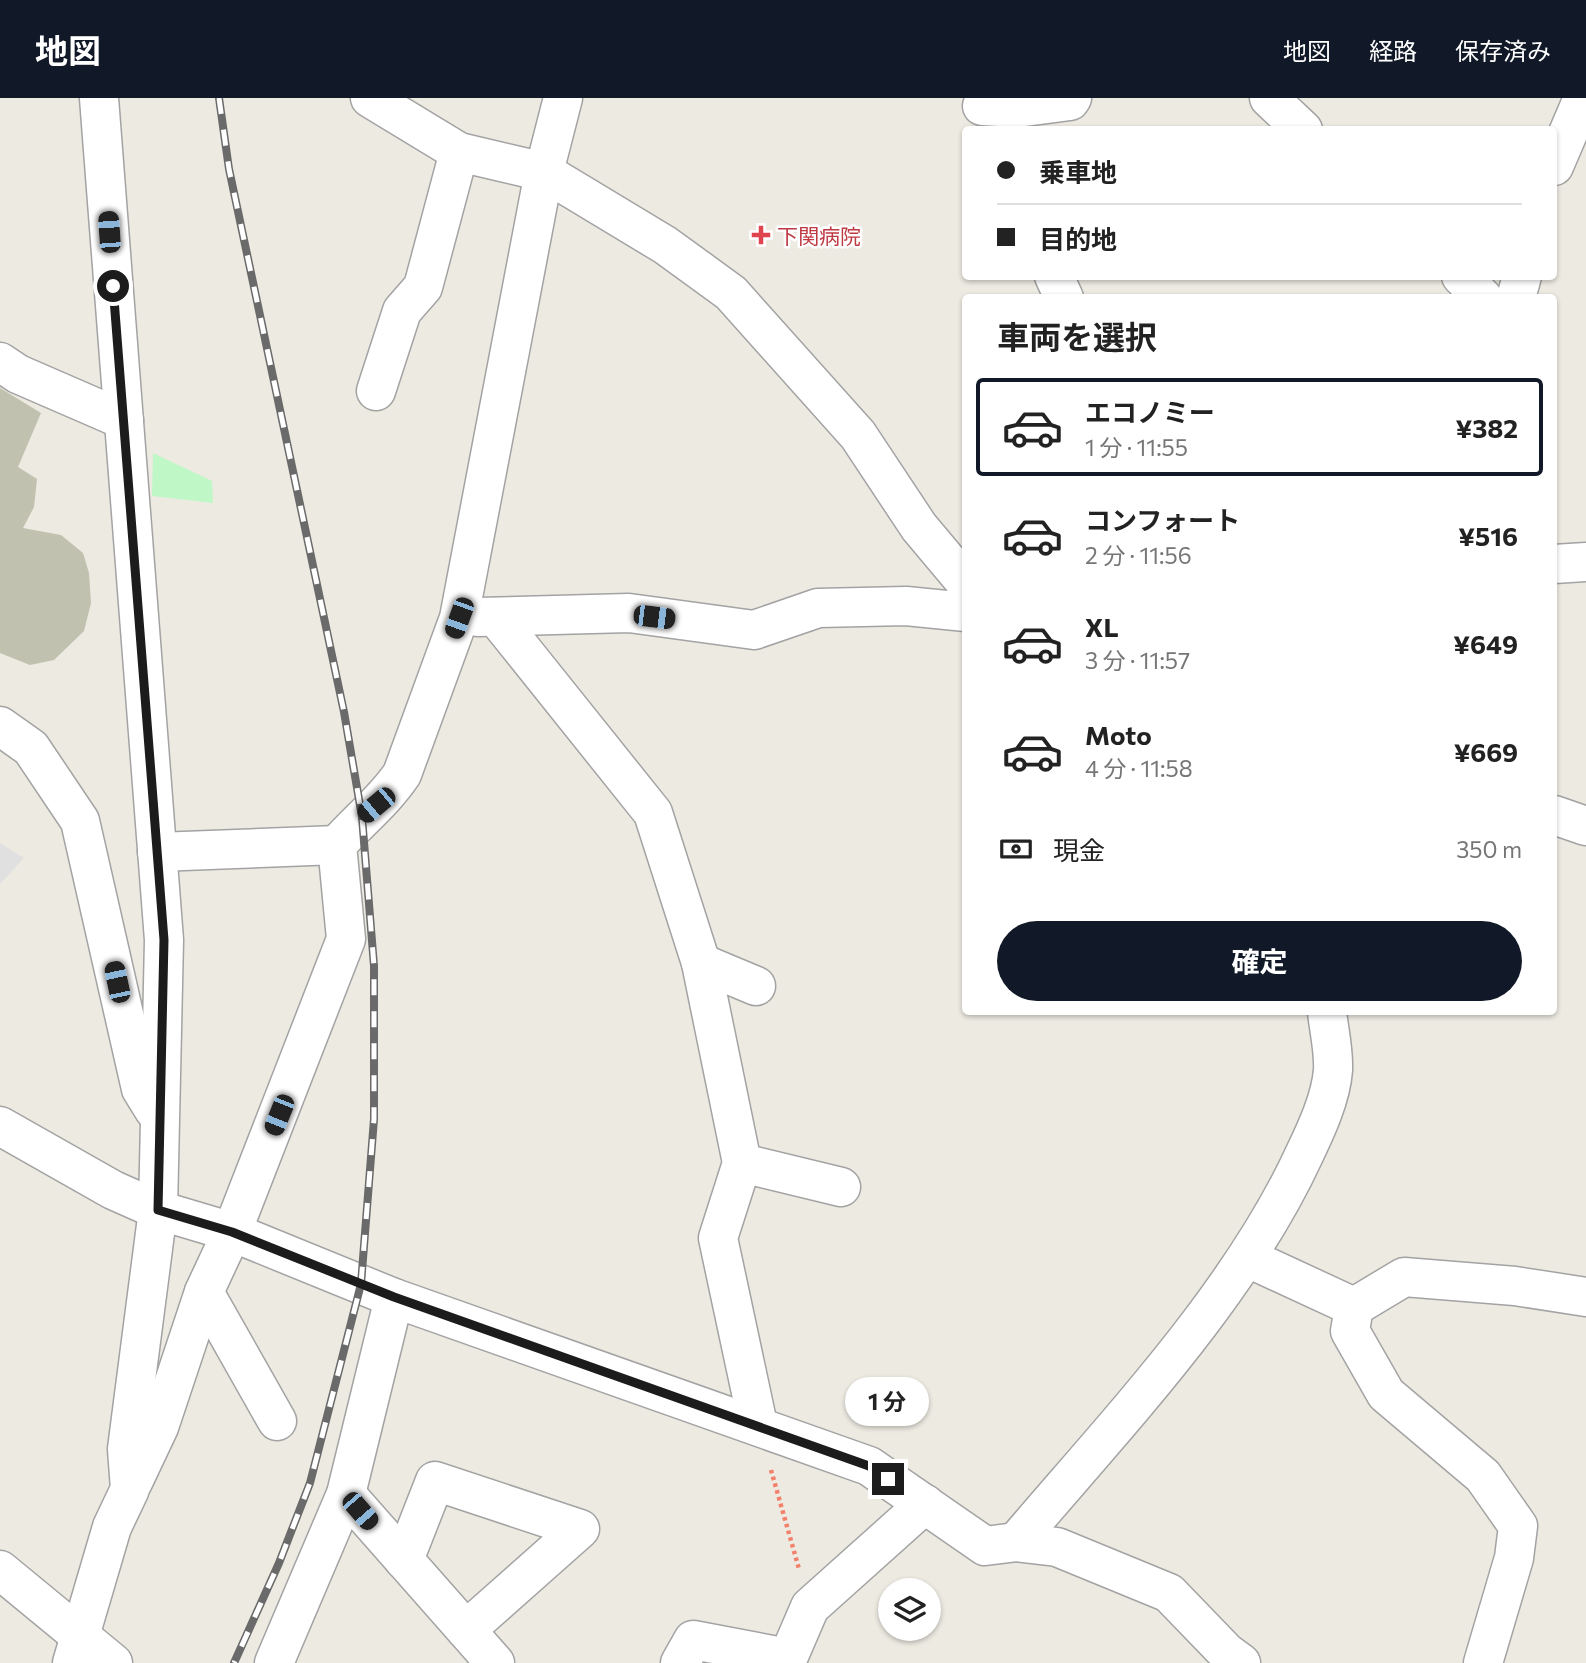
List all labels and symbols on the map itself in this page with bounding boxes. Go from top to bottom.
car [98,210,121,254]
place label: 下関病院 [777,223,861,248]
marker: 下関病院 [751,225,771,245]
route start [97,270,129,302]
car [442,595,477,641]
car [632,604,677,630]
car [354,783,399,827]
car [103,959,132,1005]
car [262,1092,297,1138]
callout: 1 分 [846,1378,930,1426]
route end [872,1463,904,1495]
car [339,1488,382,1534]

